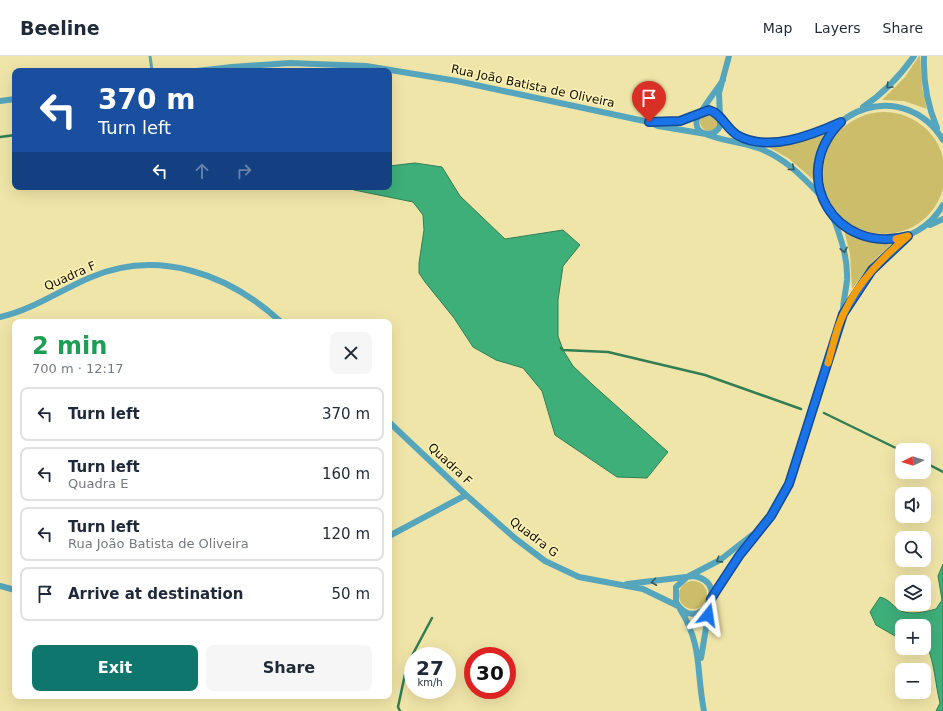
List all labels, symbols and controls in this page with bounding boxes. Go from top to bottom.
text: Beeline [20,17,100,39]
text: Map [763,20,792,36]
text: Layers [814,20,861,36]
text: Share [883,20,923,36]
street label: Rua João Batista de Oliveira [450,62,616,110]
pin [632,81,666,122]
one-way arrow [886,81,894,89]
text: 370 m [98,83,195,116]
icon: left [32,84,84,136]
icon: arrive [638,87,660,109]
text: Turn left [98,117,171,138]
icon: left [149,160,171,182]
icon: ahead [191,160,213,182]
icon: right [233,160,255,182]
one-way arrow [788,164,795,171]
one-way arrow [839,247,847,253]
street label: Quadra F [42,258,98,294]
text: 2 min [32,332,107,360]
button: close [330,332,372,374]
text: 700 m · 12:17 [32,361,123,376]
icon: left [34,403,56,425]
text: Turn left [68,405,140,423]
text: 370 m [322,405,370,423]
street label: Quadra F [425,440,475,488]
north arrow [895,443,931,479]
map controls [895,443,931,699]
text: Turn left [68,458,140,476]
icon: left [34,463,56,485]
text: 160 m [322,465,370,483]
text: Quadra E [68,476,128,491]
button: sound [895,487,931,523]
street label: Quadra G [507,514,561,560]
text: Turn left [68,518,140,536]
icon: left [34,523,56,545]
text: 120 m [322,525,370,543]
button: search [895,531,931,567]
text: Rua João Batista de Oliveira [68,536,249,551]
one-way arrow [716,555,723,563]
button: layers [895,575,931,611]
one-way arrow [651,577,657,586]
icon: arrive [34,583,56,605]
text: Arrive at destination [68,585,243,603]
text: 50 m [332,585,370,603]
position arrow [687,594,729,636]
button: + [895,619,931,655]
button: Exit [32,645,198,691]
button: Share [206,645,372,691]
speed limit sign: 30 [464,647,516,699]
text: 27 [416,656,444,680]
button: − [895,663,931,699]
text: km/h [417,677,443,688]

